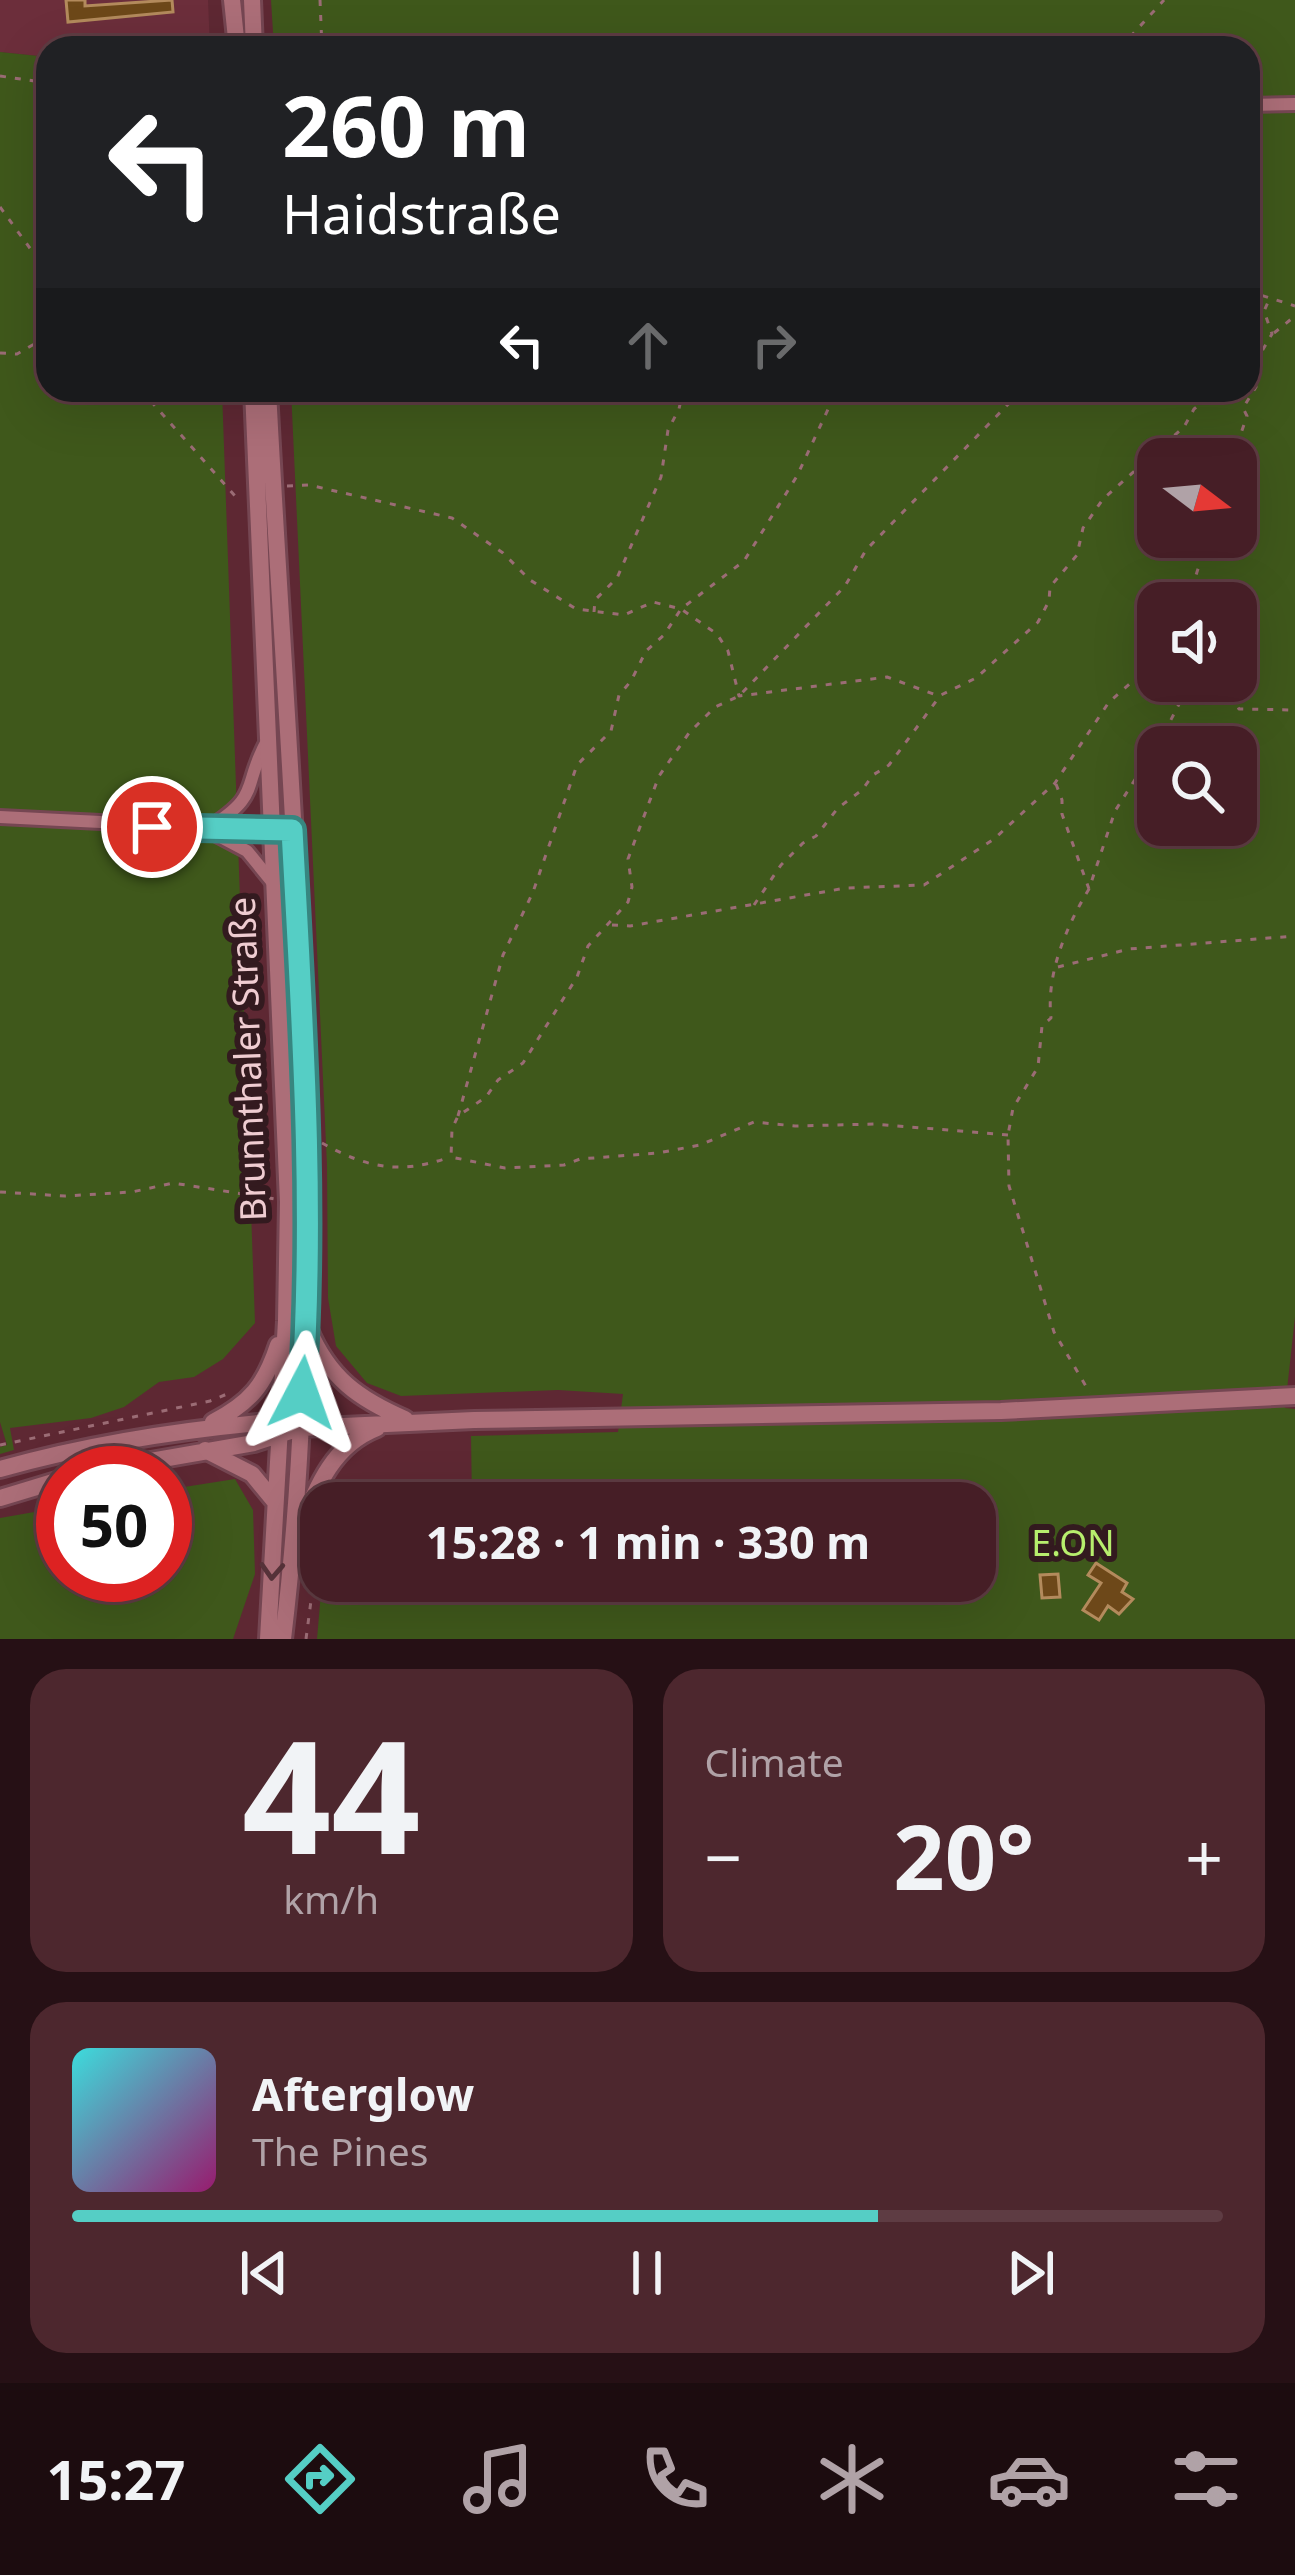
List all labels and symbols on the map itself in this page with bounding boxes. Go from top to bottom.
north arrow [1137,438,1257,558]
pin [101,776,203,878]
street label: Brunnthaler Straße [217,896,277,1222]
position arrow [239,1330,365,1456]
speed limit sign: 50 [36,1446,192,1602]
park label: E.ON [1031,1518,1115,1567]
one-way arrow [259,1562,285,1580]

